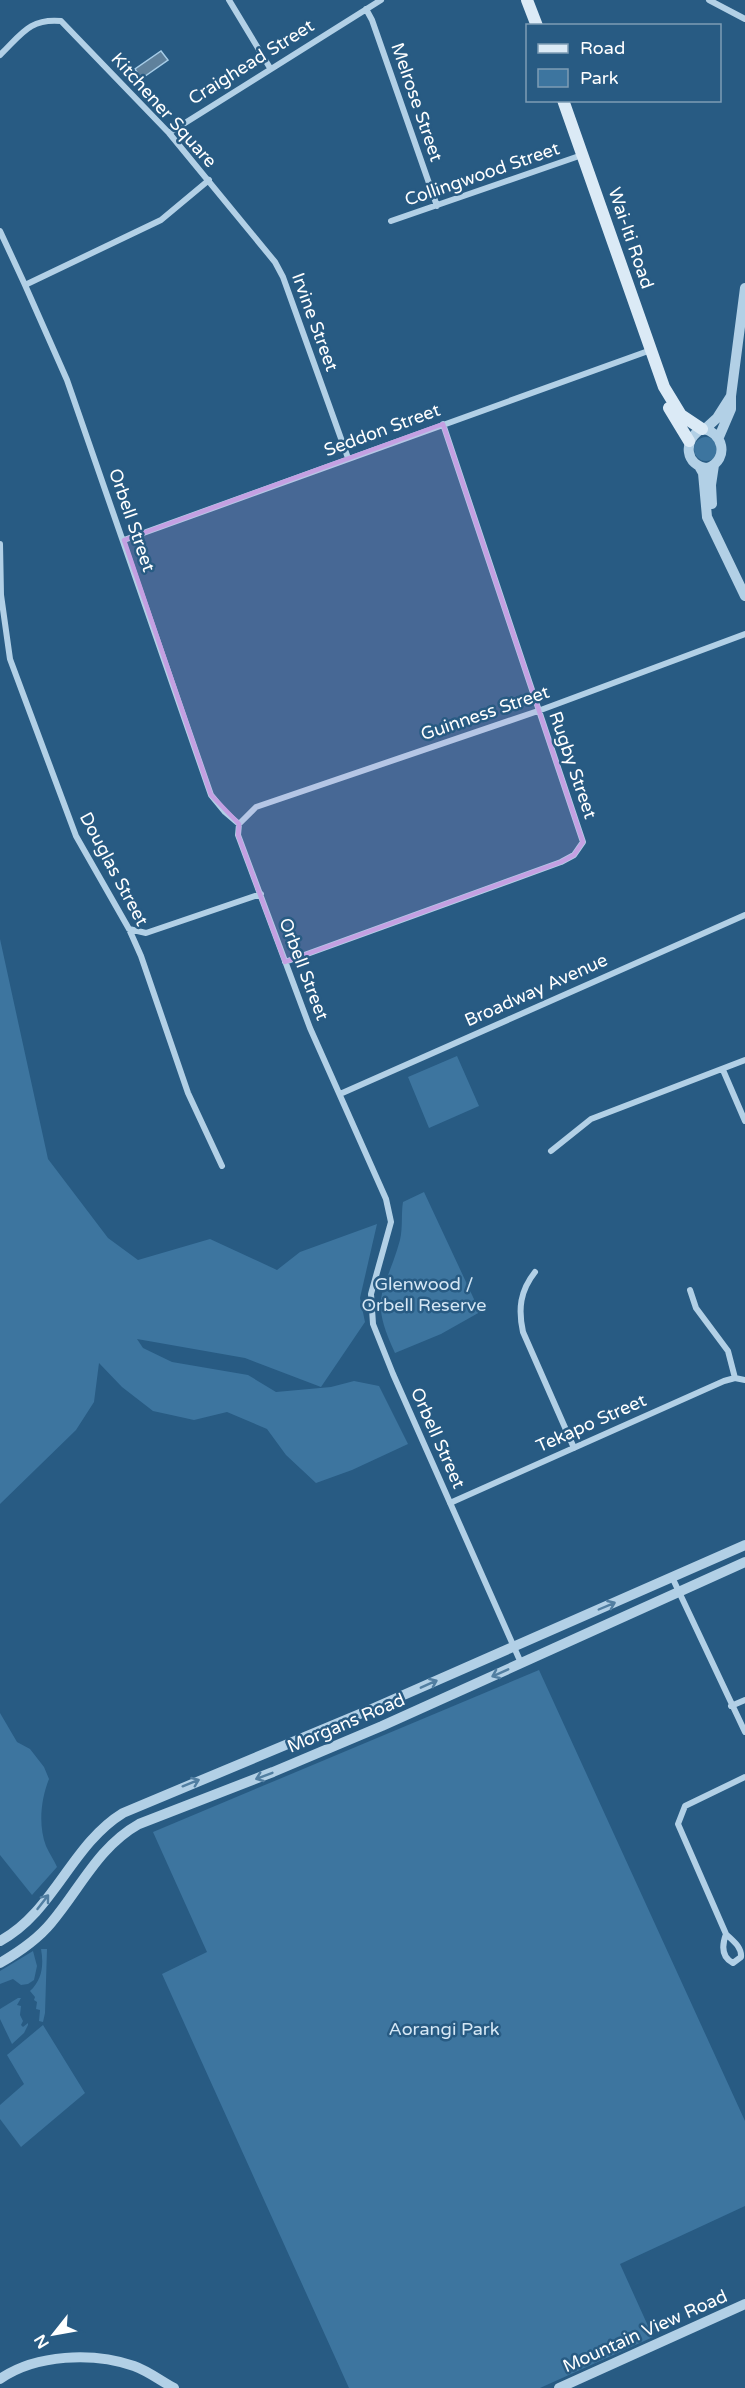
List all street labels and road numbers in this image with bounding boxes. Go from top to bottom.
street label: Craighead Street [184,14,318,109]
street label: Melrose Street [386,40,448,164]
street label: Kitchener Square [107,48,221,172]
street label: Collingwood Street [402,137,562,211]
street label: Wai-Iti Road [603,184,659,292]
street label: Irvine Street [287,270,343,374]
street label: Seddon Street [321,399,443,461]
street label: Orbell Street [104,465,160,575]
street label: Guinness Street [418,681,552,745]
street label: Rugby Street [544,708,602,822]
street label: Douglas Street [75,808,153,930]
street label: Orbell Street [274,915,334,1023]
street label: Broadway Avenue [461,949,611,1031]
street label: Orbell Street [406,1384,470,1492]
street label: Tekapo Street [533,1389,650,1457]
street label: Morgans Road [284,1688,408,1758]
street label: Mountain View Road [559,2285,731,2377]

